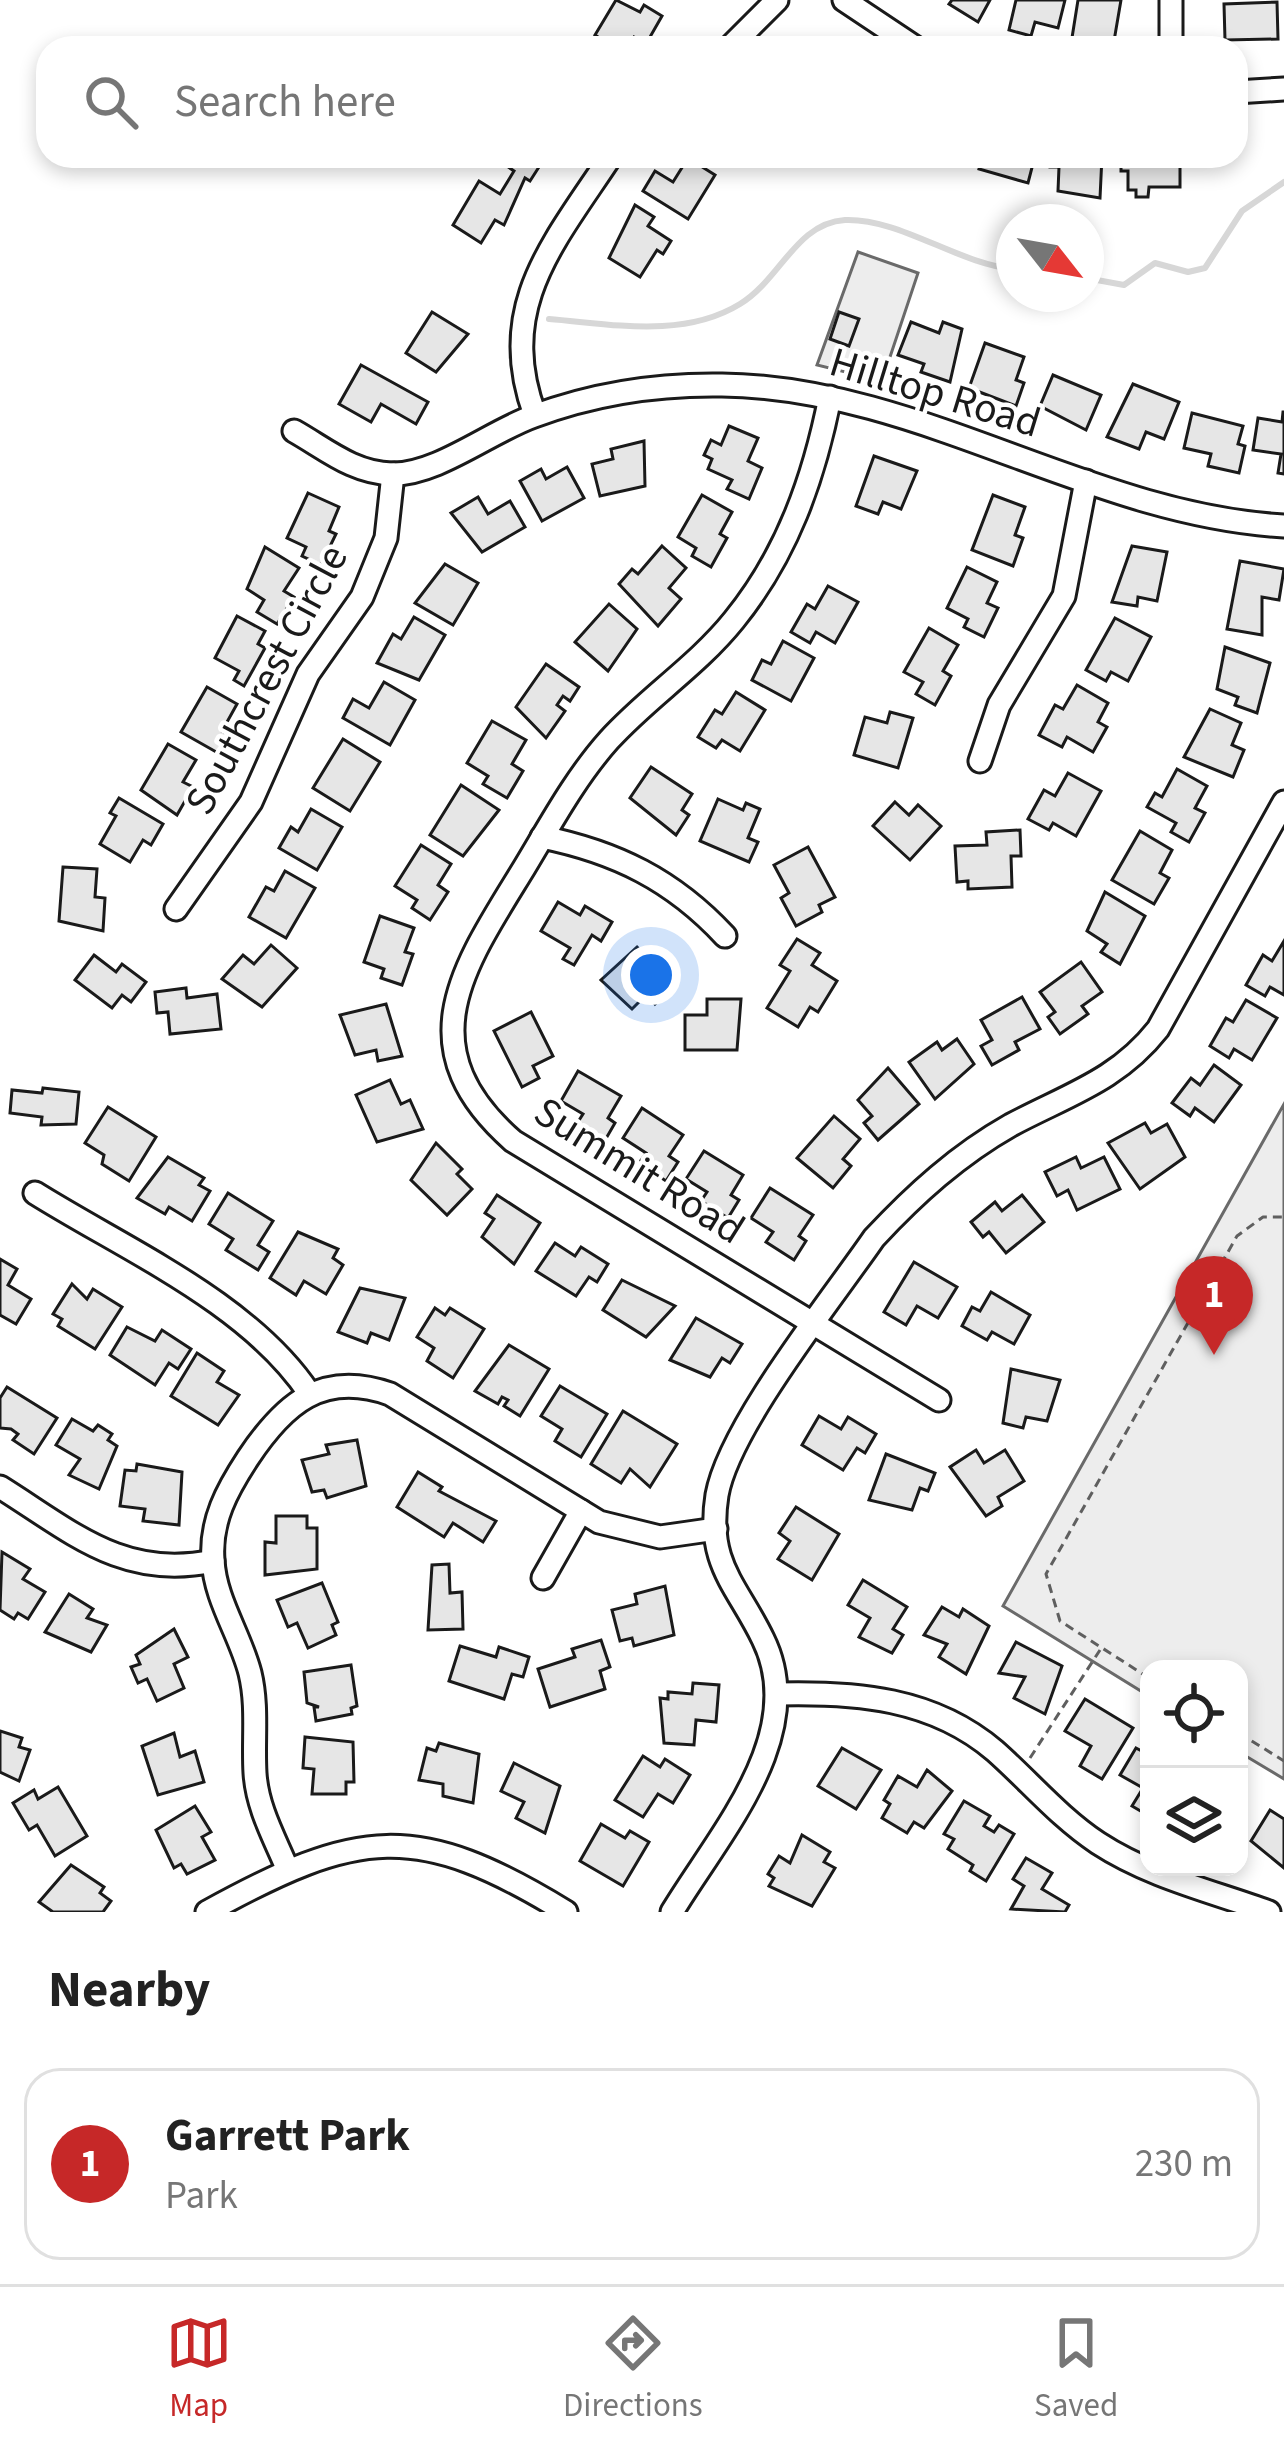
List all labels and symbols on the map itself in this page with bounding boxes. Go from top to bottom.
north arrow [996,204,1104,312]
street label: Hilltop Road [822,333,1048,453]
street label: Southcrest Circle [171,534,363,826]
your location [621,945,681,1005]
street label: Summit Road [522,1083,756,1259]
pin: 1 [1175,1256,1253,1355]

